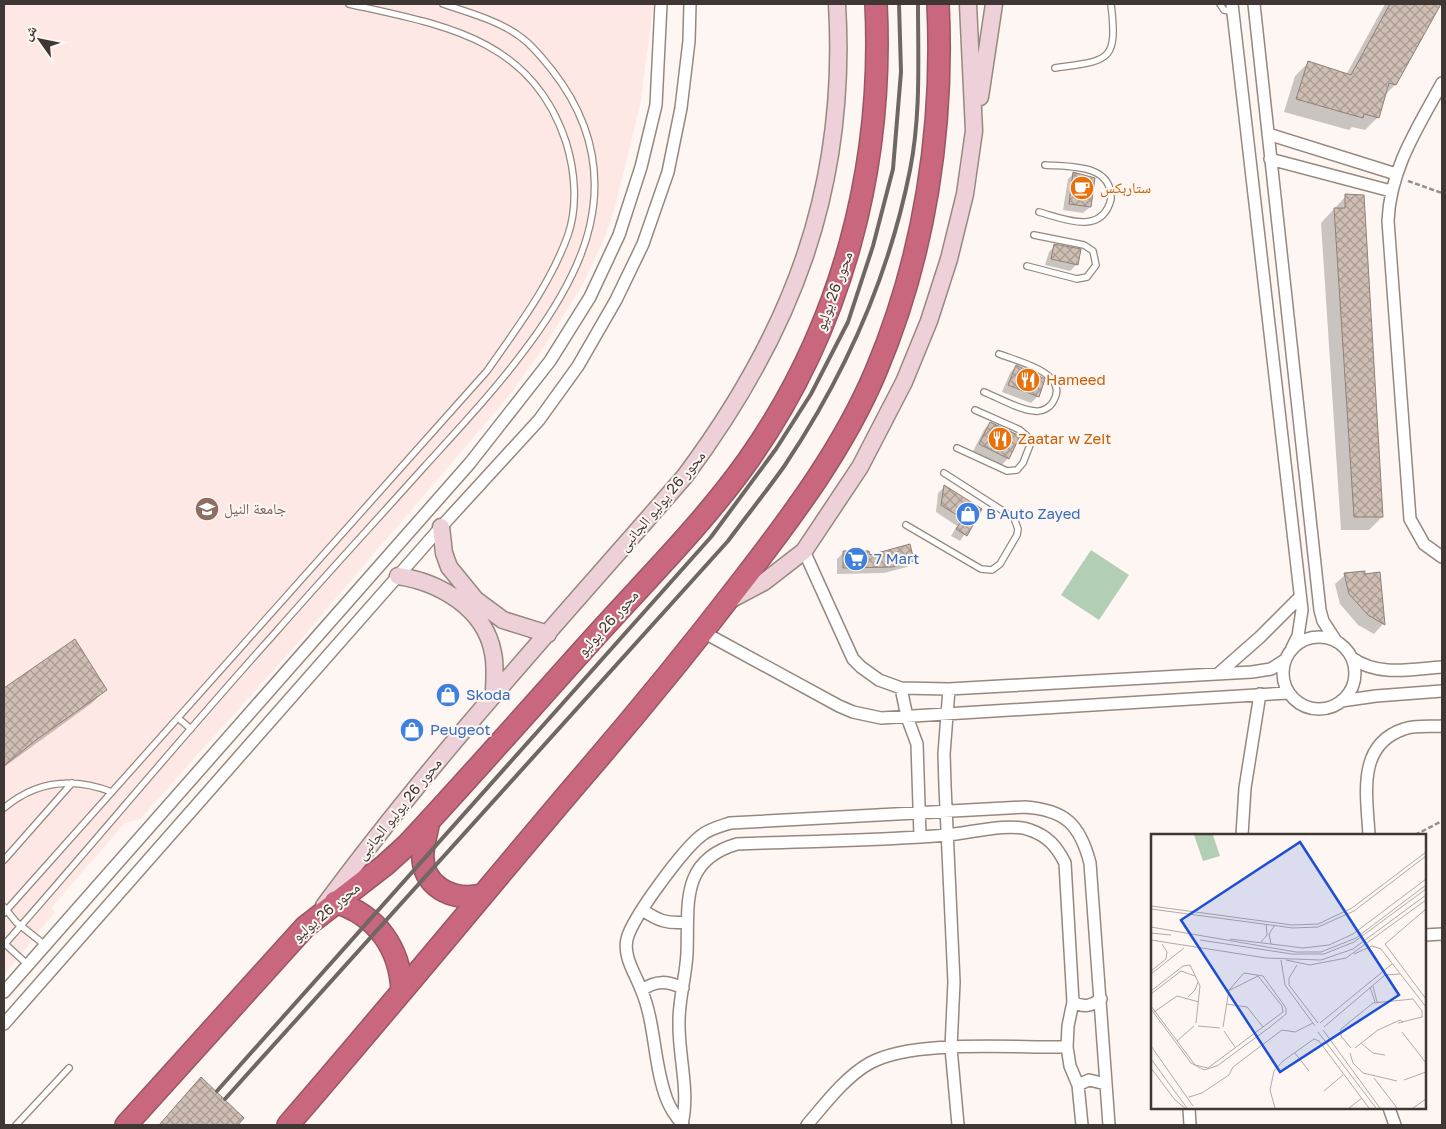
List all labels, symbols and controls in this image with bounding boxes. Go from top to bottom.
north arrow [15,15,65,65]
text: ش [18,22,41,44]
cafe icon: ستاربكس [1069,175,1095,201]
place label: ستاربكس [1100,178,1151,198]
street label: محور 26 يوليو [810,249,857,333]
restaurant icon: Hameed [1015,367,1041,393]
place label: Hameed [1046,370,1106,388]
restaurant icon: Zaatar w Zeit [987,426,1013,452]
place label: Zaatar w Zeit [1018,429,1111,447]
street label: محور 26 يوليو الجانبى [614,446,710,556]
school or university icon: جامعة النيل [194,496,220,522]
place label: جامعة النيل [224,499,287,519]
shop icon: B Auto Zayed [955,501,981,527]
place label: B Auto Zayed [986,504,1081,522]
supermarket icon: 7 Mart [843,546,869,572]
place label: 7 Mart [874,549,919,567]
street label: محور 26 يوليو [573,585,642,660]
shop icon: Skoda [435,682,461,708]
place label: Skoda [466,685,510,703]
shop icon: Peugeot [399,717,425,743]
place label: Peugeot [430,720,490,738]
street label: محور 26 يوليو الجانبى [352,754,446,864]
inset map [1151,834,1426,1109]
street label: محور 26 يوليو [288,878,364,945]

